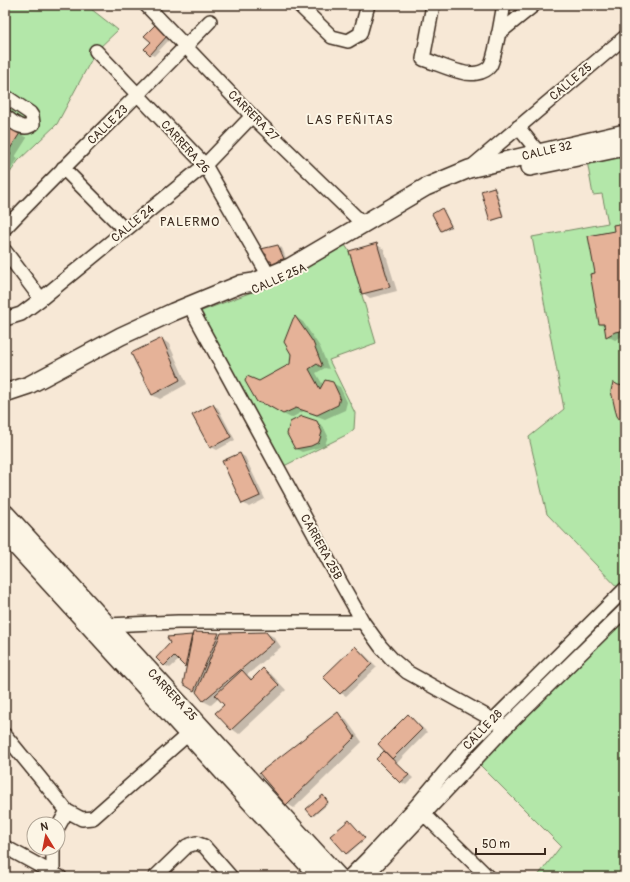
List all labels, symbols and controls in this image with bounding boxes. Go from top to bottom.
street label: CALLE 25 [547,60,595,104]
street label: CARRERA 27 [224,87,282,145]
street label: CALLE 23 [85,102,132,148]
district label: LAS PEÑITAS [306,112,394,128]
street label: CARRERA 26 [157,117,213,177]
street label: CALLE 32 [520,138,574,164]
street label: CALLE 24 [108,202,158,246]
district label: PALERMO [160,214,220,230]
street label: CALLE 25A [249,260,309,298]
street label: CARRERA 25B [297,512,345,583]
street label: CARRERA 25 [144,666,200,724]
street label: CALLE 28 [460,707,506,753]
north arrow [26,816,66,856]
text: N [40,819,50,834]
scale bar [476,830,545,856]
text: 50 m [482,837,510,852]

